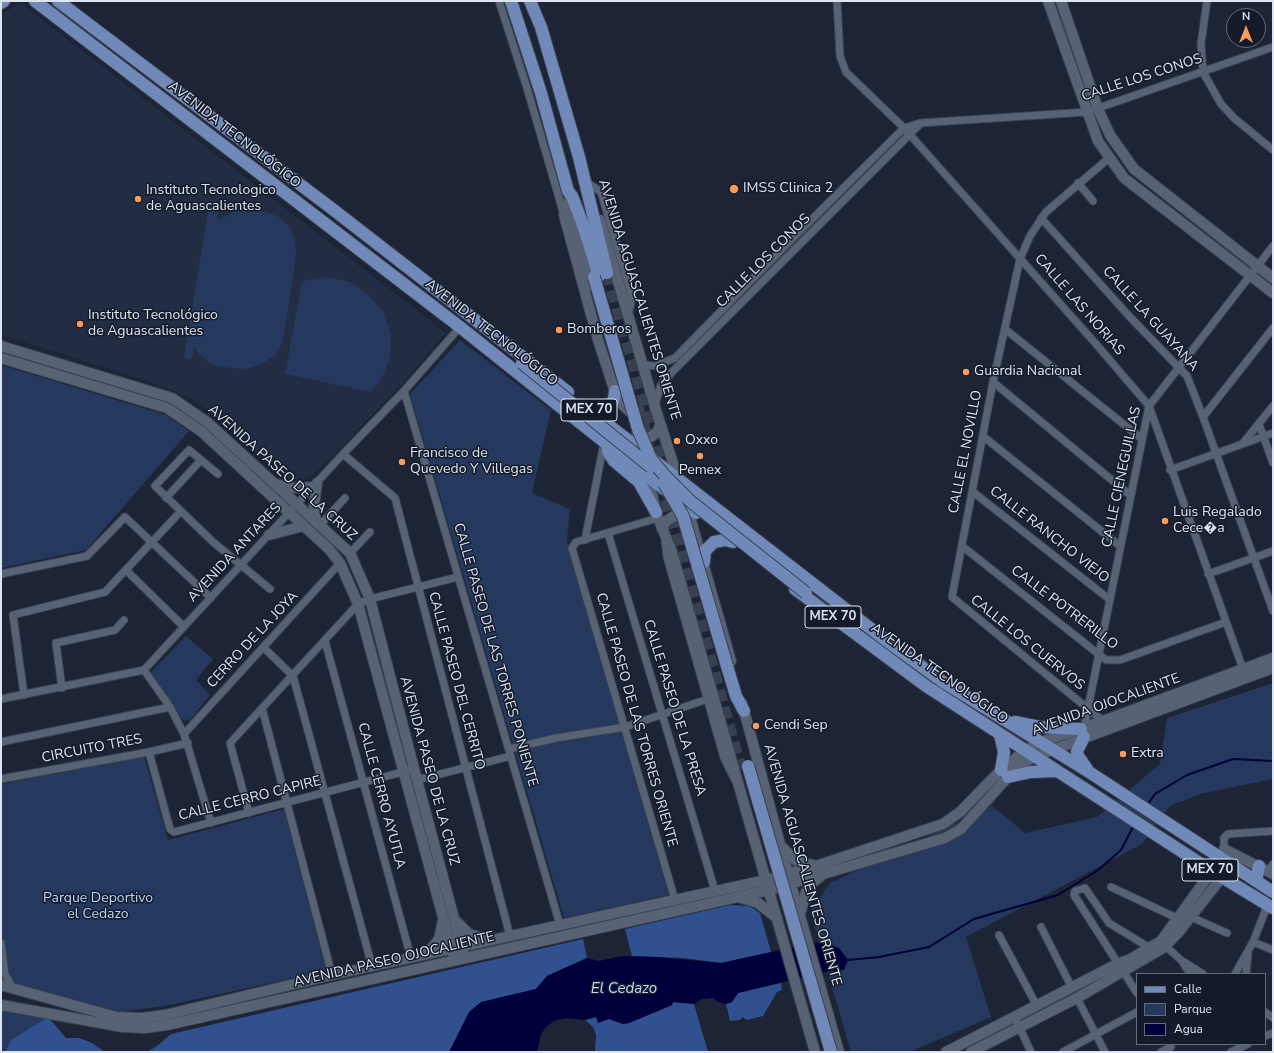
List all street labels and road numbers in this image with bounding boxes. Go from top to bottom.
street label: CALLE LOS CONOS [1080,51,1204,105]
street label: AVENIDA TECNOLÓGICO [164,78,304,192]
street label: AVENIDA AGUASCALIENTES ORIENTE [594,178,684,422]
street label: CALLE LOS CONOS [714,211,814,311]
street label: CALLE LAS NORIAS [1030,251,1128,359]
street label: CALLE LA GUAYANA [1099,263,1201,375]
street label: AVENIDA TECNOLÓGICO [421,276,561,390]
street label: CALLE EL NOVILLO [946,389,986,515]
road number: MEX 70 [561,399,617,421]
street label: AVENIDA PASEO DE LA CRUZ [204,402,360,544]
street label: CALLE CIENEGUILLAS [1099,405,1145,549]
street label: CALLE RANCHO VIEJO [986,483,1112,587]
street label: AVENIDA ANTARES [185,500,285,606]
street label: CALLE PASEO DE LAS TORRES PONIENTE [449,521,541,789]
street label: CALLE POTRERILLO [1007,562,1121,654]
street label: CERRO DE LA JOYA [204,588,302,692]
street label: CALLE PASEO DEL CERRITO [424,590,488,772]
street label: CALLE PASEO DE LAS TORRES ORIENTE [592,591,680,849]
street label: CALLE LOS CUERVOS [966,592,1088,694]
road number: MEX 70 [805,606,861,628]
street label: CALLE PASEO DE LA PRESA [639,618,709,798]
street label: AVENIDA TECNOLÓGICO [867,620,1011,728]
street label: AVENIDA OJOCALIENTE [1030,670,1182,740]
street label: AVENIDA PASEO DE LA CRUZ [396,675,462,867]
street label: CALLE CERRO AYUTLA [353,721,409,871]
street label: CIRCUITO TRES [40,731,144,767]
street label: AVENIDA AGUASCALIENTES ORIENTE [759,742,845,988]
street label: CALLE CERRO CAPIRE [177,773,323,825]
road number: MEX 70 [1182,859,1238,881]
street label: AVENIDA PASEO OJOCALIENTE [292,929,496,991]

